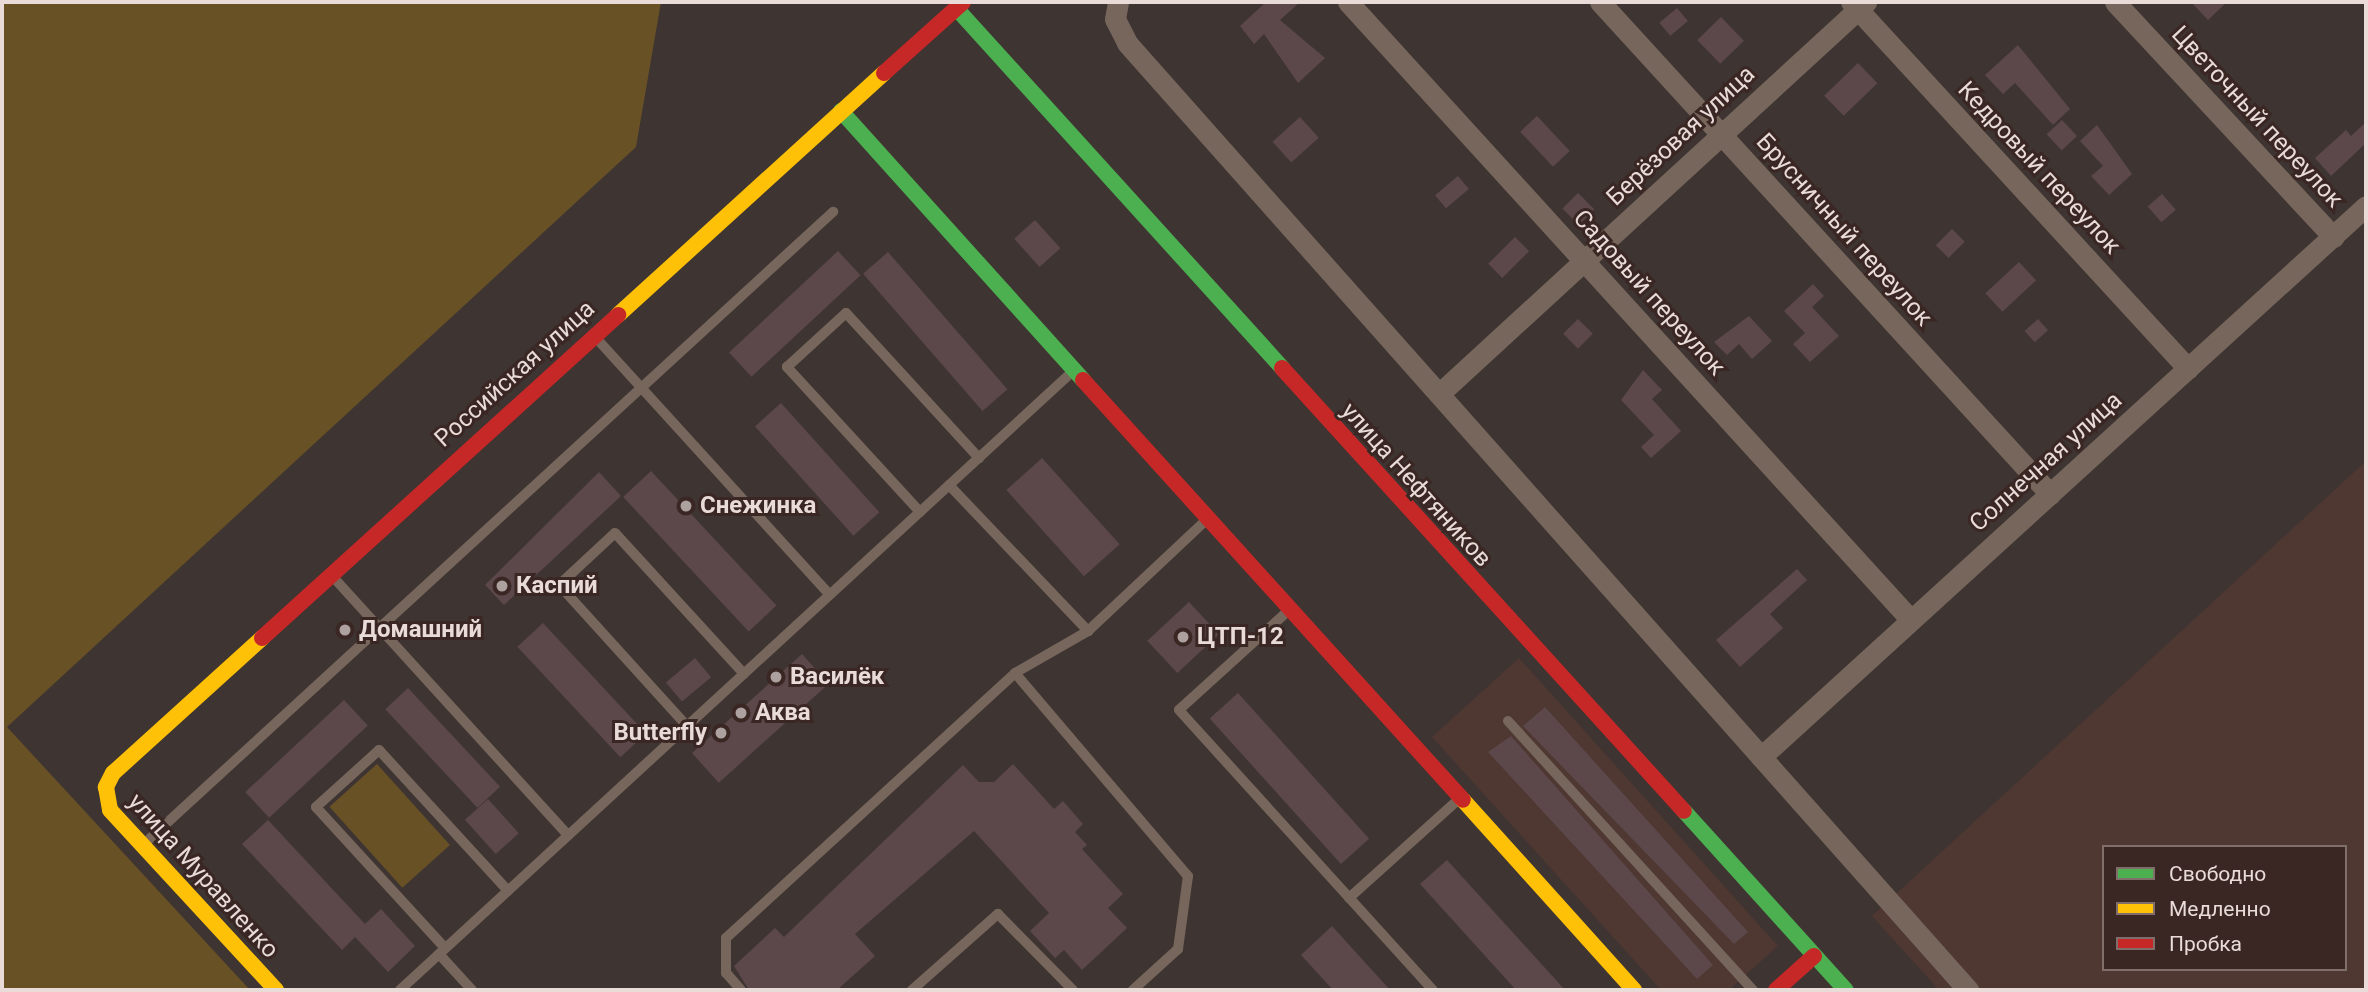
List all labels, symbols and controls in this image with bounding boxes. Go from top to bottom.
street label: Цветочный переулок [2165,20,2349,214]
street label: Берёзовая улица [1601,60,1761,212]
street label: Кедровый переулок [1952,76,2126,260]
street label: Брусничный переулок [1750,128,1938,332]
street label: Садовый переулок [1567,204,1731,382]
street label: Российская улица [429,295,601,453]
street label: Солнечная улица [1964,386,2128,538]
street label: улица Нефтяников [1335,397,1497,573]
place label: Снежинка [700,492,816,520]
marker: Снежинка [678,498,694,514]
place label: Каспий [516,572,598,600]
marker: Каспий [494,578,510,594]
place label: Домашний [359,616,482,644]
marker: Домашний [337,622,353,638]
place label: ЦТП-12 [1197,623,1284,651]
marker: ЦТП-12 [1175,629,1191,645]
place label: Василёк [790,663,884,691]
marker: Василёк [768,669,784,685]
place label: Аква [755,699,811,727]
marker: Аква [733,705,749,721]
place label: Butterfly [613,719,707,747]
marker: Butterfly [713,725,729,741]
street label: улица Муравленко [122,788,284,964]
legend [2102,845,2347,971]
text: Свободно [2169,862,2266,886]
text: Медленно [2169,897,2271,921]
text: Пробка [2169,932,2242,956]

